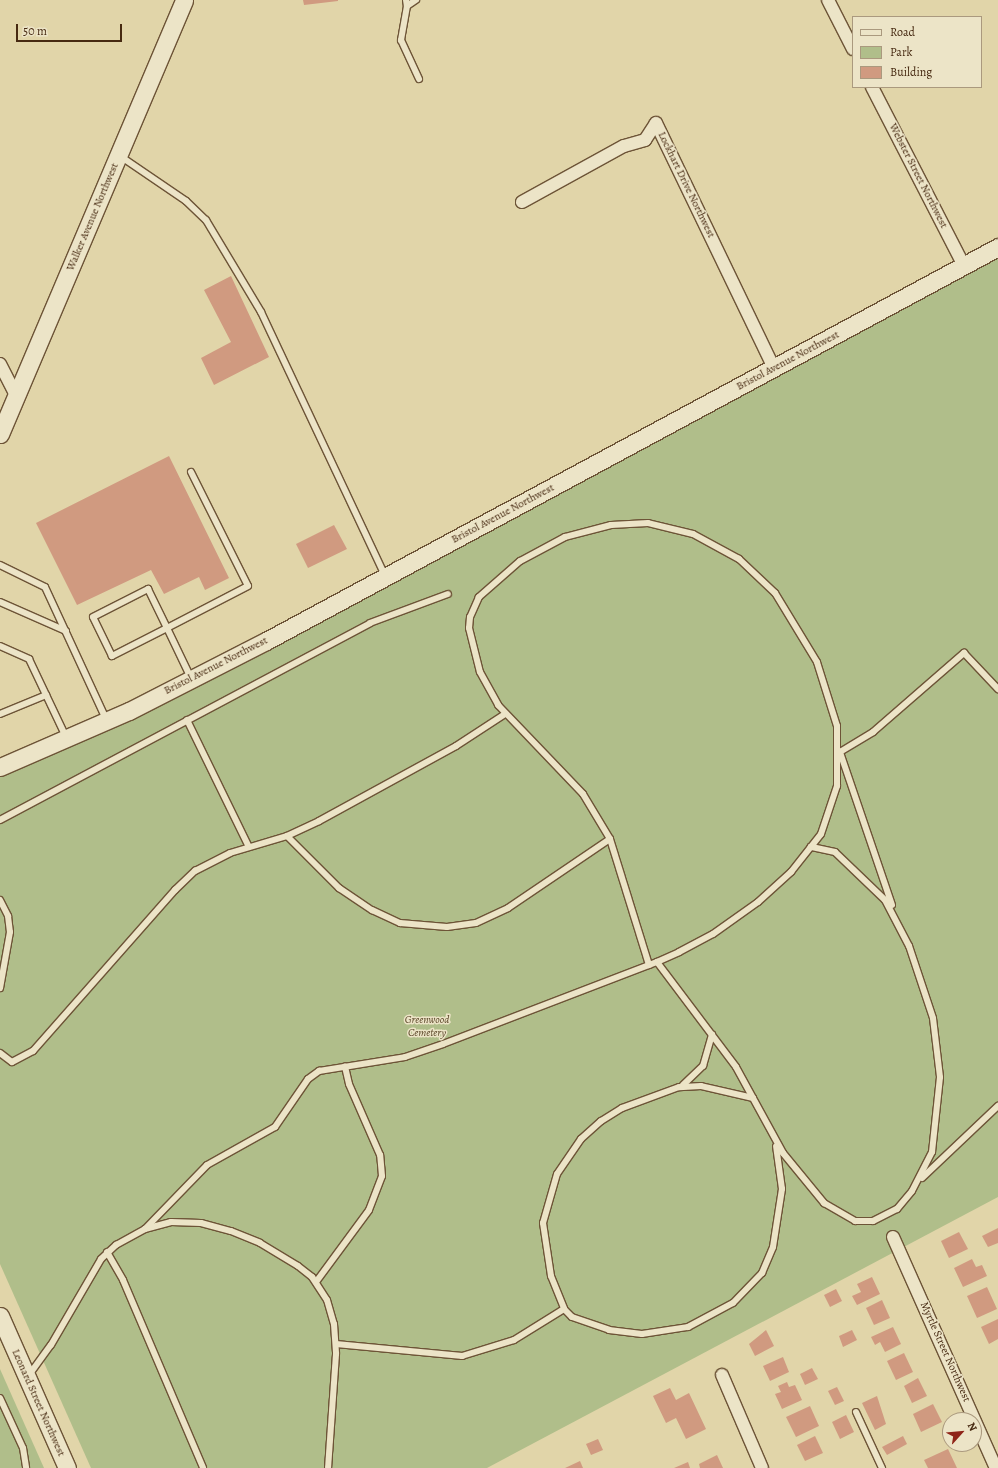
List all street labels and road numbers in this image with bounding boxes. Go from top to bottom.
street label: Webster Street Northwest [886,121,950,231]
street label: Lockhart Drive Northwest [655,130,717,240]
street label: Walker Avenue Northwest [64,161,122,273]
street label: Bristol Avenue Northwest [734,328,842,394]
street label: Bristol Avenue Northwest [449,481,557,547]
street label: Bristol Avenue Northwest [162,634,270,698]
street label: Myrtle Street Northwest [917,1300,973,1404]
street label: Leonard Street Northwest [8,1347,68,1459]

